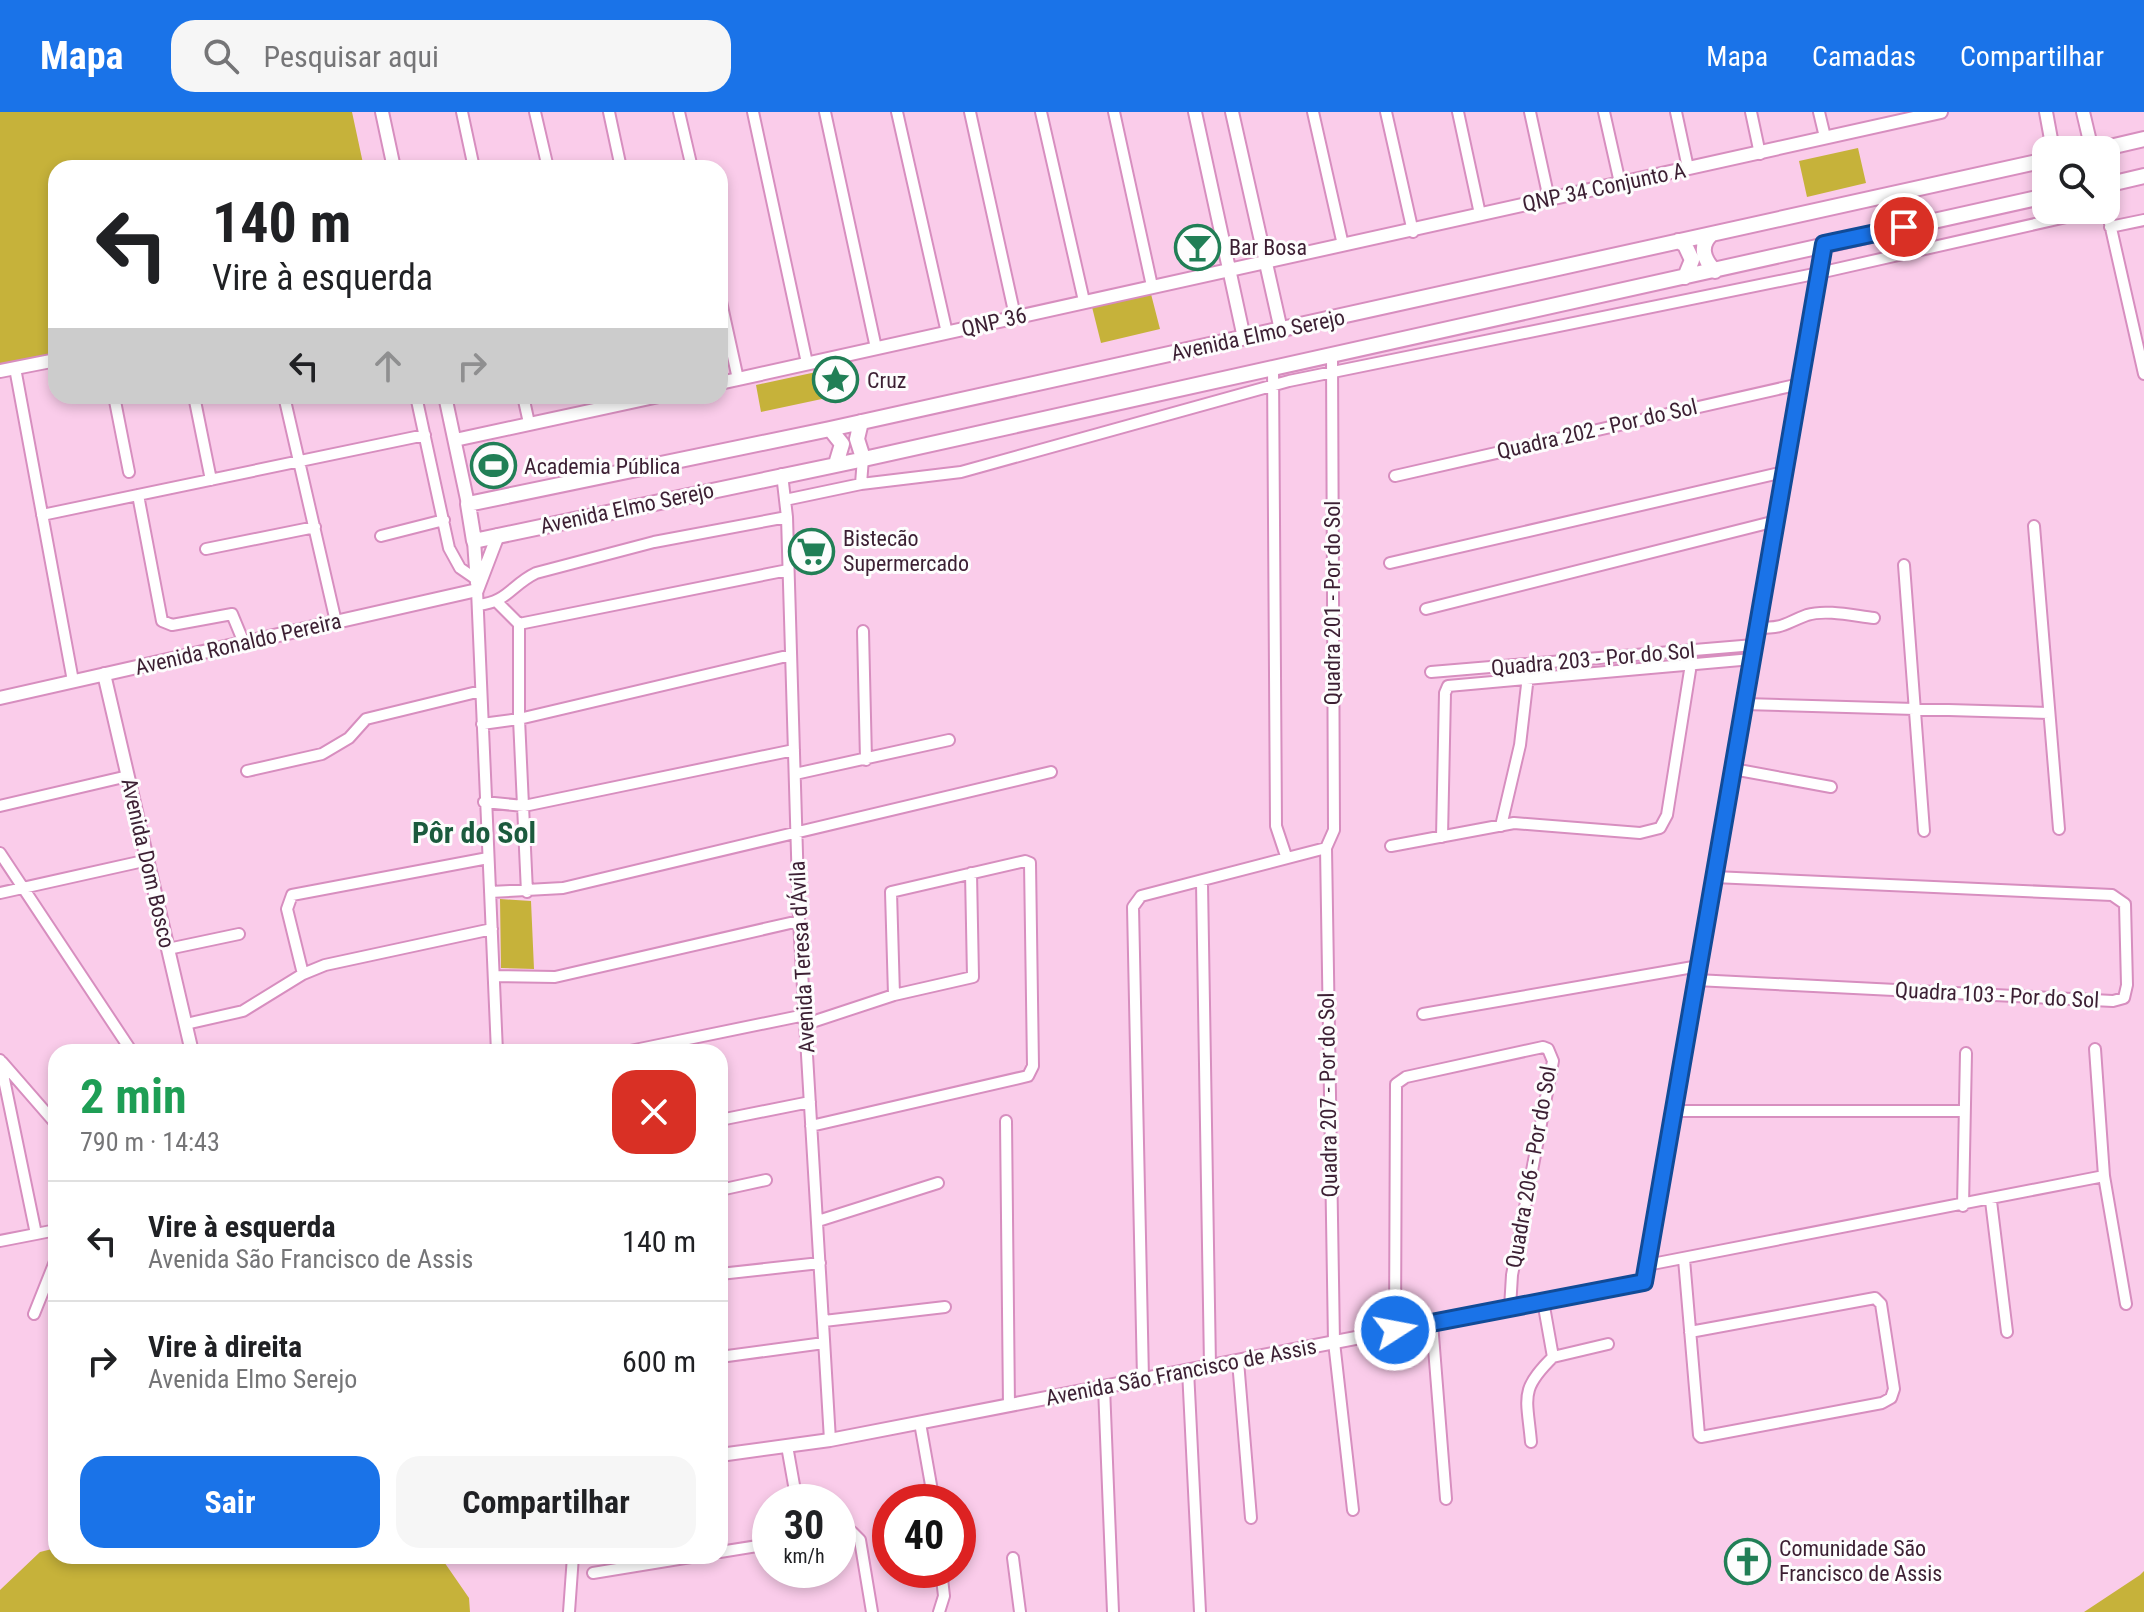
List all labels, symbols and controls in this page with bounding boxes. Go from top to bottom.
search box [171,20,731,92]
text: Mapa [40,34,123,78]
icon: search [199,34,243,78]
text: Pesquisar aqui [263,39,439,74]
text: Mapa [1706,40,1768,73]
text: Camadas [1812,40,1916,73]
text: Compartilhar [1960,40,2104,73]
map controls [2032,136,2120,224]
button: search [2032,136,2120,224]
street label: QNP 34 Conjunto A [1520,157,1688,217]
text: 140 m [212,190,351,256]
icon: left [80,192,184,296]
pin [1870,193,1938,261]
icon: arrive [1882,205,1926,249]
bar icon: Bar Bosa [1174,223,1222,271]
place label: Bar Bosa [1229,235,1307,260]
text: Vire à esquerda [212,257,433,299]
street label: QNP 36 [959,302,1029,342]
street label: Avenida Elmo Serejo [1169,304,1347,366]
icon: left [282,344,326,388]
icon: ahead [366,344,410,388]
icon: right [450,344,494,388]
place icon: Cruz [812,356,860,404]
place label: Cruz [867,368,906,393]
street label: Quadra 202 - Por do Sol [1494,394,1700,464]
sports icon: Academia Pública [469,442,517,490]
place label: Academia Pública [524,454,680,479]
street label: Avenida Elmo Serejo [538,477,716,539]
street label: Quadra 201 - Por do Sol [1320,501,1345,705]
place label: Bistecão Supermercado [843,526,969,576]
supermarket icon: Bistecão Supermercado [788,527,836,575]
street label: Avenida Ronaldo Pereira [132,608,344,680]
street label: Quadra 203 - Por do Sol [1490,638,1696,680]
street label: Avenida Dom Bosco [116,776,180,950]
district label: Pôr do Sol [412,815,536,850]
street label: Avenida Teresa d'Ávila [784,860,820,1054]
street label: Quadra 103 - Por do Sol [1894,977,2100,1013]
street label: Quadra 207 - Por do Sol [1314,992,1342,1198]
street label: Quadra 206 - Por do Sol [1501,1064,1561,1270]
text: 2 min [80,1068,187,1125]
button: close [612,1070,696,1154]
text: 790 m · 14:43 [80,1127,220,1157]
text: Vire à esquerda [148,1209,336,1244]
icon: left [80,1219,124,1263]
text: 140 m [622,1224,696,1259]
text: Avenida São Francisco de Assis [148,1244,473,1274]
position arrow [1353,1288,1437,1372]
text: Vire à direita [148,1329,302,1364]
street label: Avenida São Francisco de Assis [1043,1333,1319,1411]
icon: right [80,1339,124,1383]
text: 600 m [622,1344,696,1379]
text: Avenida Elmo Serejo [148,1364,357,1394]
button: Sair [80,1456,380,1548]
button: Compartilhar [396,1456,696,1548]
speed limit sign: 40 [872,1484,976,1588]
text: 30 [784,1502,824,1549]
place label: Comunidade São Francisco de Assis [1779,1536,1942,1586]
church icon: Comunidade São Francisco de Assis [1724,1537,1772,1585]
text: km/h [783,1544,825,1568]

